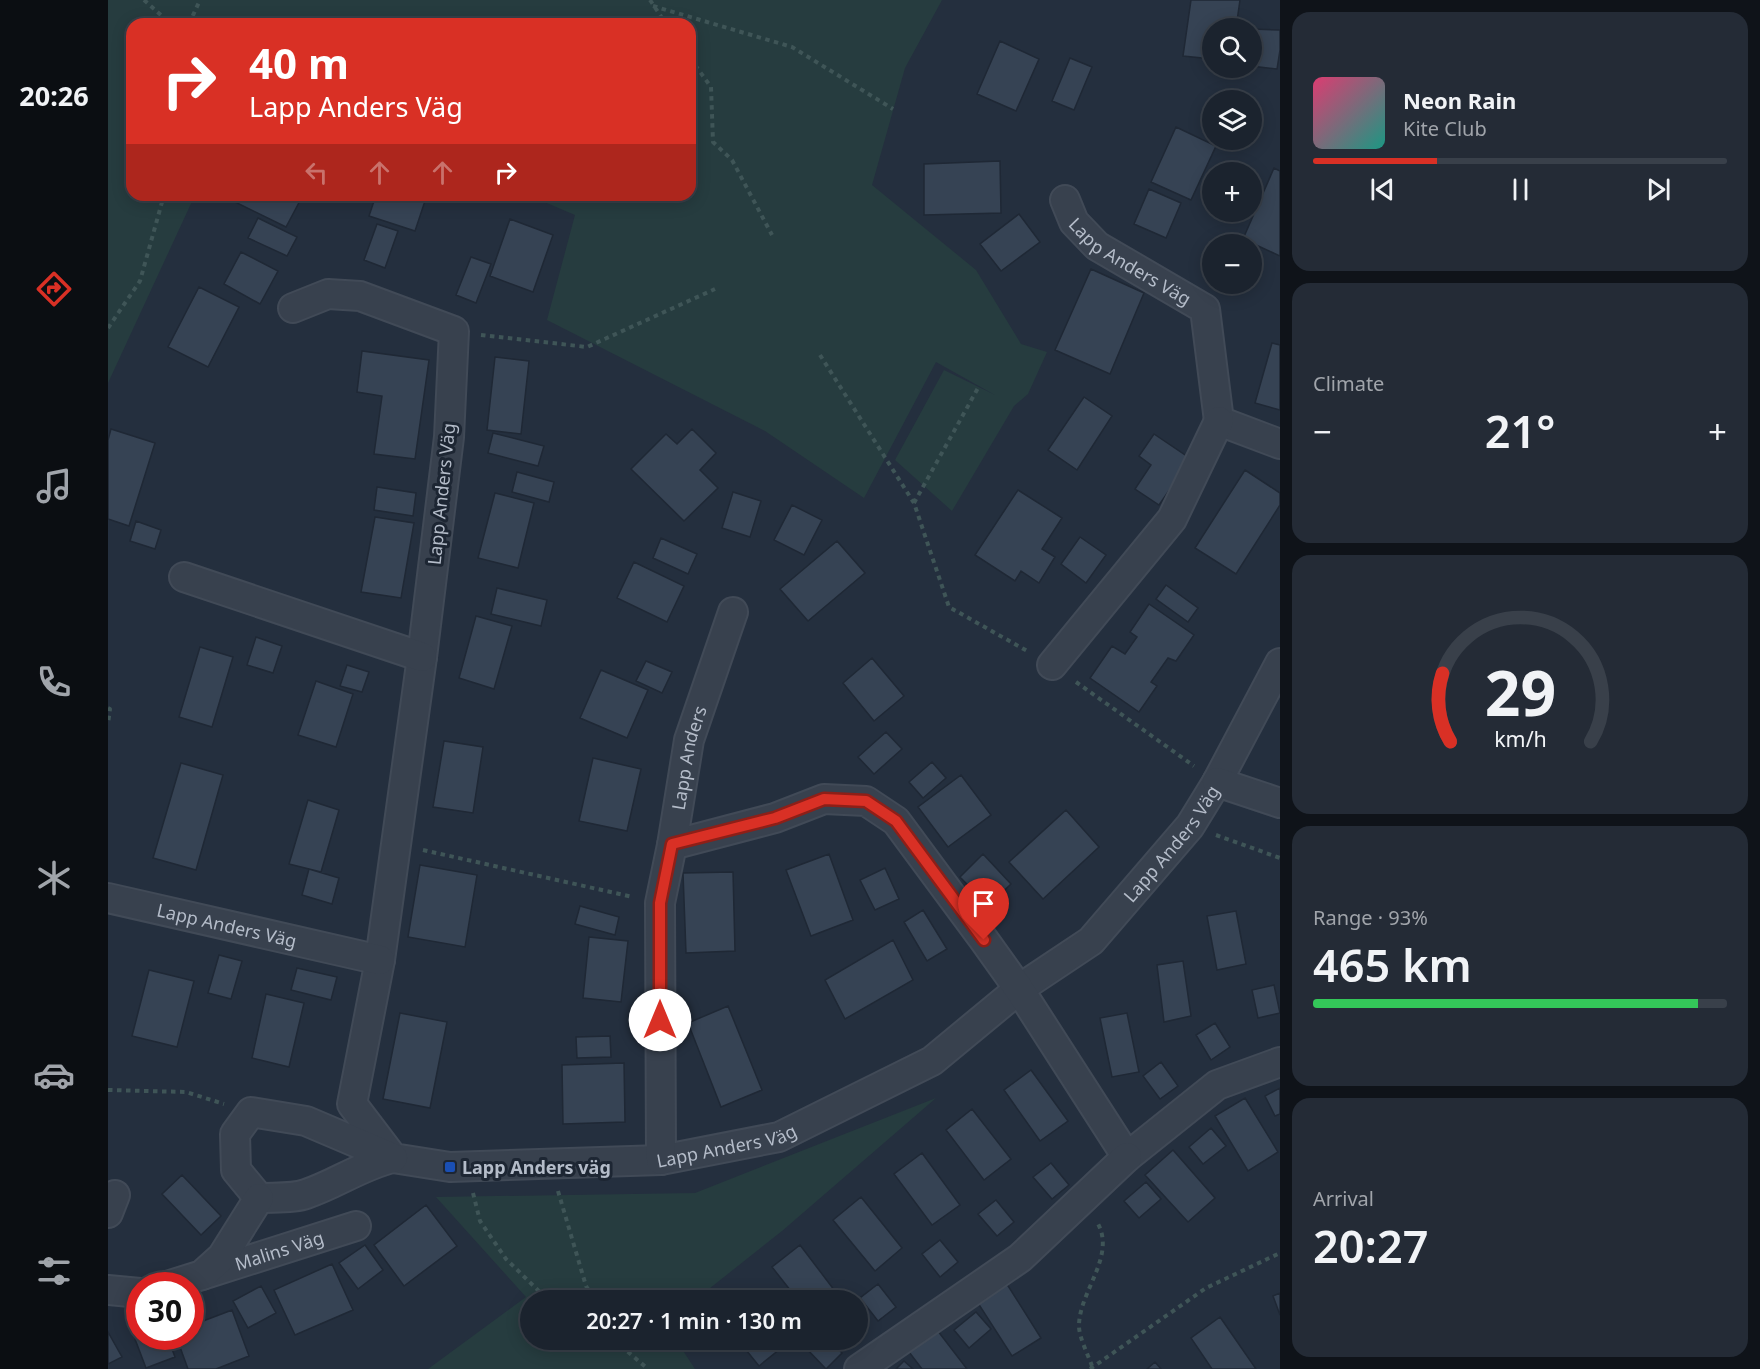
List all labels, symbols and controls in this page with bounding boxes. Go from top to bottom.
map controls [1202,18,1262,294]
button: search [1202,18,1262,78]
text: 40 m [249,34,349,91]
icon: right [150,42,228,120]
text: 20:26 [19,77,89,114]
text: Neon Rain [1403,85,1516,115]
text: Lapp Anders Väg [249,88,463,125]
button: layers [1202,90,1262,150]
text: Kite Club [1403,115,1487,142]
icon: left [300,156,333,189]
icon: ahead [363,156,396,189]
icon: ahead [426,156,459,189]
icon: right [489,156,522,189]
button: + [1202,162,1262,222]
icon: previous [1366,173,1399,206]
icon: pause [1504,173,1537,206]
icon: next [1642,173,1675,206]
street label: Lapp Anders Väg [1064,212,1196,310]
button: − [1202,234,1262,294]
icon: directions [33,268,75,310]
text: Climate [1313,370,1384,397]
text: 21° [1485,400,1555,461]
text: − [1313,409,1332,454]
text: + [1708,409,1727,454]
street label: Lapp Anders Väg [422,422,460,566]
icon: music [33,465,75,507]
text: 29 [1484,649,1556,734]
icon: phone [33,661,75,703]
street label: Lapp Anders [666,702,712,812]
text: km/h [1494,724,1546,753]
street label: Lapp Anders Väg [1118,781,1224,907]
icon: climate [33,857,75,899]
pin [958,878,1009,940]
icon: arrive [967,887,1000,920]
street label: Lapp Anders Väg [155,898,299,953]
text: Range · 93% [1313,904,1428,931]
text: 465 km [1313,934,1472,995]
position arrow [628,988,692,1052]
icon: car [33,1054,75,1096]
street label: Lapp Anders Väg [654,1118,801,1173]
place label: Lapp Anders väg [462,1155,611,1179]
marker: Lapp Anders väg [443,1160,457,1174]
text: Arrival [1313,1185,1374,1212]
text: 20:27 [1313,1215,1428,1276]
street label: Malins Väg [232,1225,327,1276]
icon: filters [33,1250,75,1292]
speed limit sign: 30 [126,1272,204,1350]
text: 20:27 · 1 min · 130 m [586,1305,802,1335]

